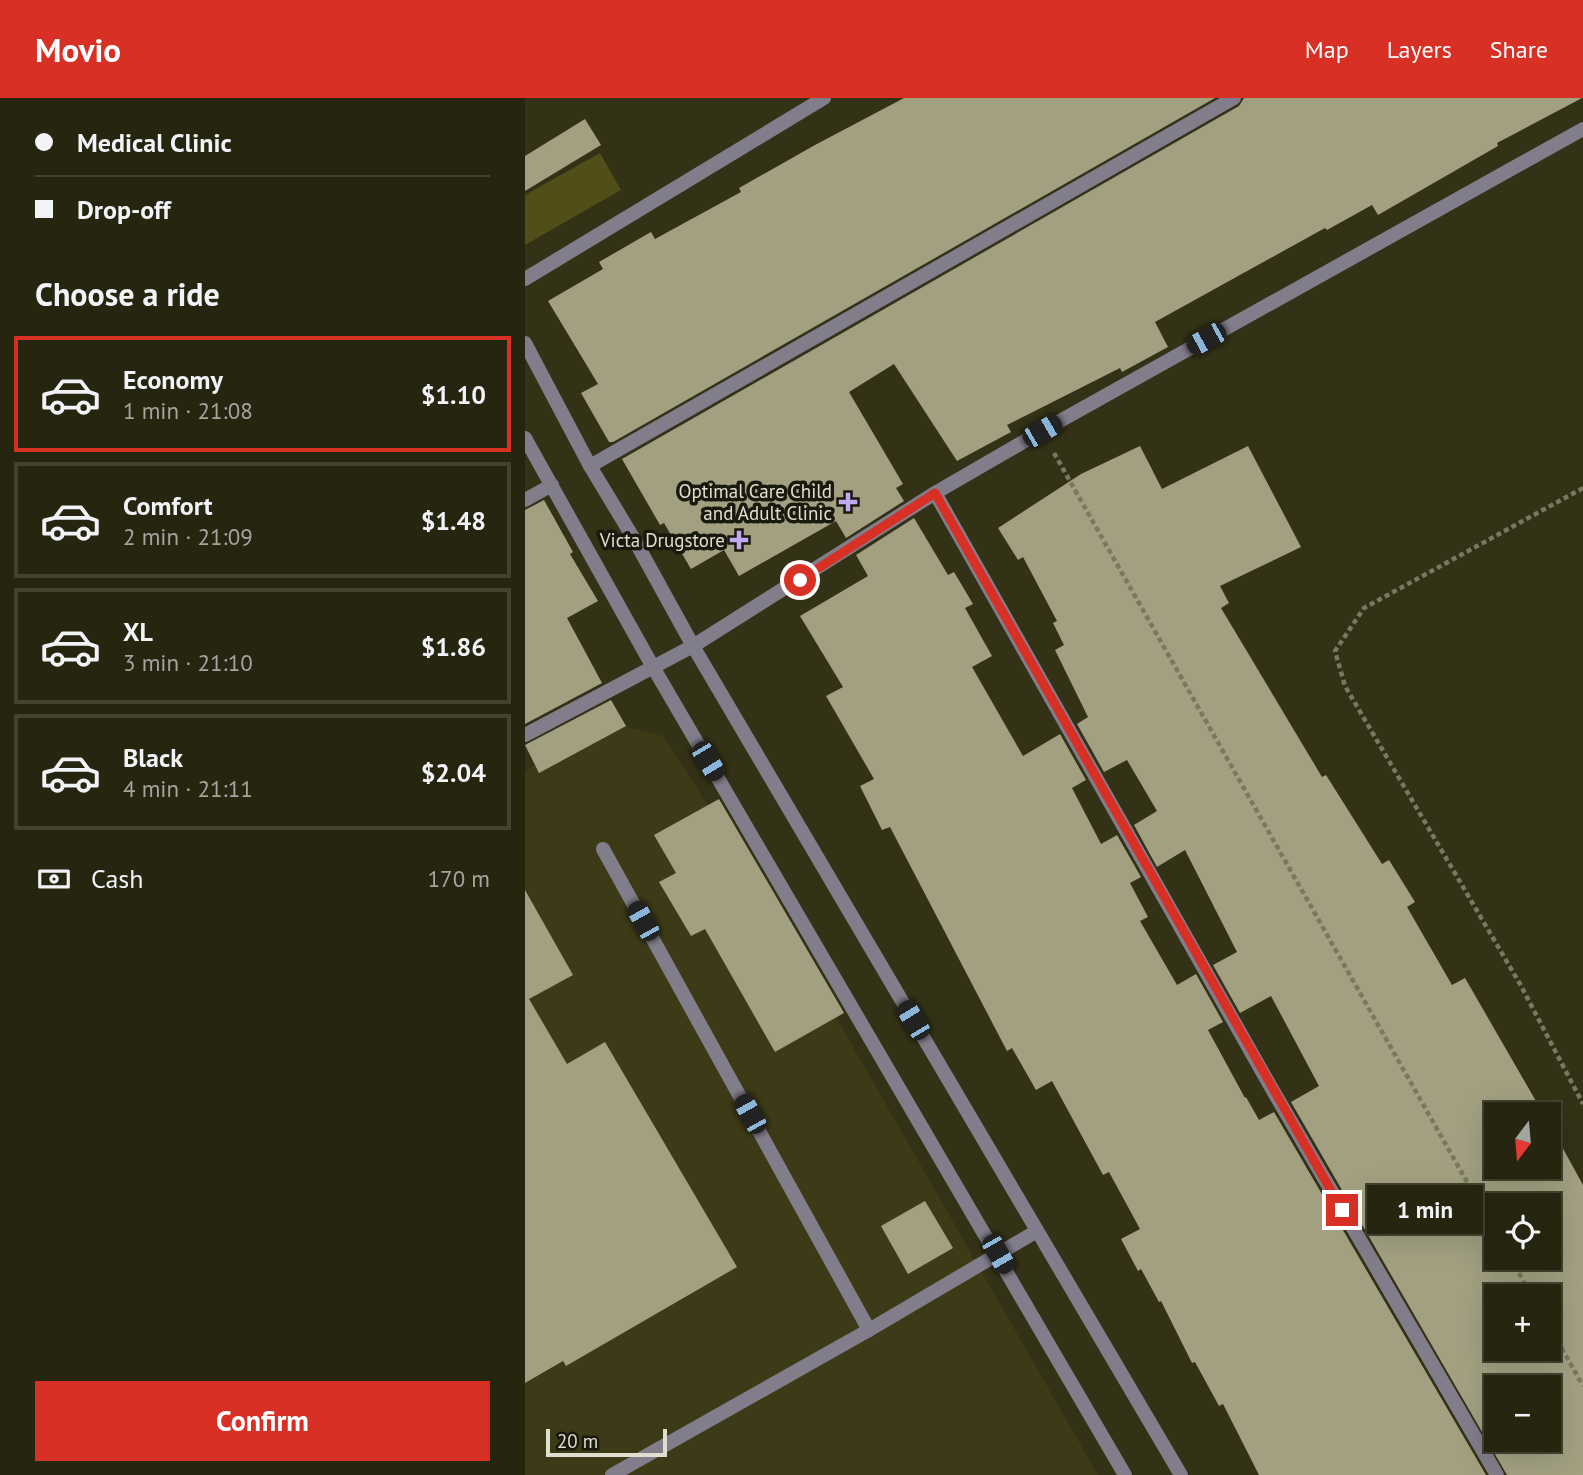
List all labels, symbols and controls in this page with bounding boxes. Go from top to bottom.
text: Movio [35,28,121,71]
text: Map [1305,34,1349,65]
text: Layers [1387,34,1452,65]
text: Share [1490,34,1548,65]
text: Medical Clinic [77,126,232,159]
text: Drop-off [77,193,171,226]
text: Choose a ride [35,273,220,315]
car [1183,320,1230,358]
icon: car [39,363,102,426]
text: Economy [123,363,223,396]
text: $1.10 [421,378,486,411]
text: 1 min · 21:08 [123,396,253,425]
car [1019,411,1066,451]
place label: Optimal Care Child and Adult Clinic [678,479,832,525]
icon: car [39,489,102,552]
text: Comfort [123,489,213,522]
marker: Optimal Care Child and Adult Clinic [838,492,858,512]
text: $1.48 [421,504,486,537]
text: 2 min · 21:09 [123,522,253,551]
place label: Victa Drugstore [599,528,725,552]
marker: Victa Drugstore [731,532,747,548]
route start [784,564,816,596]
icon: car [39,615,102,678]
text: XL [123,615,153,648]
text: $1.86 [421,630,486,663]
text: 3 min · 21:10 [123,648,253,677]
car [689,738,728,784]
icon: car [39,741,102,804]
text: Black [123,741,183,774]
text: $2.04 [421,756,486,789]
text: 4 min · 21:11 [123,774,253,803]
icon: cash [35,860,73,898]
text: Cash [91,862,143,895]
text: 170 m [428,864,490,893]
car [624,898,663,944]
car [894,997,933,1043]
car [731,1091,770,1137]
north arrow [1484,1102,1561,1180]
map controls [1484,1102,1561,1452]
callout: 1 min [1367,1186,1482,1234]
button: locate [1484,1193,1561,1270]
route end [1326,1194,1358,1226]
text: 1 min [1397,1195,1453,1224]
car [979,1231,1018,1277]
button: + [1484,1284,1561,1361]
button: − [1484,1375,1561,1452]
button: Confirm [35,1381,490,1461]
scale bar [546,1426,667,1458]
text: 20 m [557,1429,598,1453]

